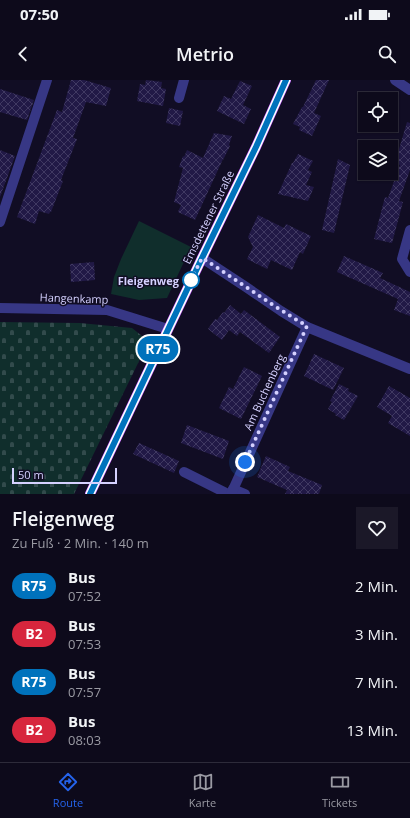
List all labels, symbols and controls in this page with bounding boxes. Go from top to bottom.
text: 07:50 [20,4,59,24]
text: Metrio [176,42,234,66]
icon: back [12,43,34,65]
icon: search [376,43,398,65]
map controls [358,92,398,180]
button: locate [358,92,398,132]
button: layers [358,140,398,180]
street label: Emsdettener Straße [179,168,237,266]
marker: Fleigenweg [182,271,200,289]
place label: Fleigenweg [118,273,180,288]
street label: Hangenkamp [39,289,109,307]
line badge: R75 [135,336,181,362]
text: R75 [145,339,171,358]
street label: Am Buchenberg [240,352,288,432]
your location [235,452,255,472]
scale bar [12,466,117,485]
text: 50 m [18,467,44,482]
text: Fleigenweg [12,506,114,532]
button: heart [356,507,398,549]
text: Zu Fuß · 2 Min. · 140 m [12,534,149,552]
text: Bus [68,567,95,587]
text: R75 [21,576,47,595]
text: 2 Min. [355,576,398,596]
text: 07:52 [68,587,101,605]
text: Bus [68,615,95,635]
text: B2 [25,624,43,643]
text: 3 Min. [355,624,398,644]
text: 07:53 [68,635,101,653]
text: Bus [68,663,95,683]
text: R75 [21,672,47,691]
text: 7 Min. [355,672,398,692]
text: 07:57 [68,683,101,701]
text: Bus [68,711,95,731]
text: B2 [25,720,43,739]
text: 13 Min. [347,720,398,740]
text: 08:03 [68,731,101,749]
tab: Route [53,771,83,810]
tab: Karte [189,771,216,810]
tab: Tickets [322,771,357,810]

